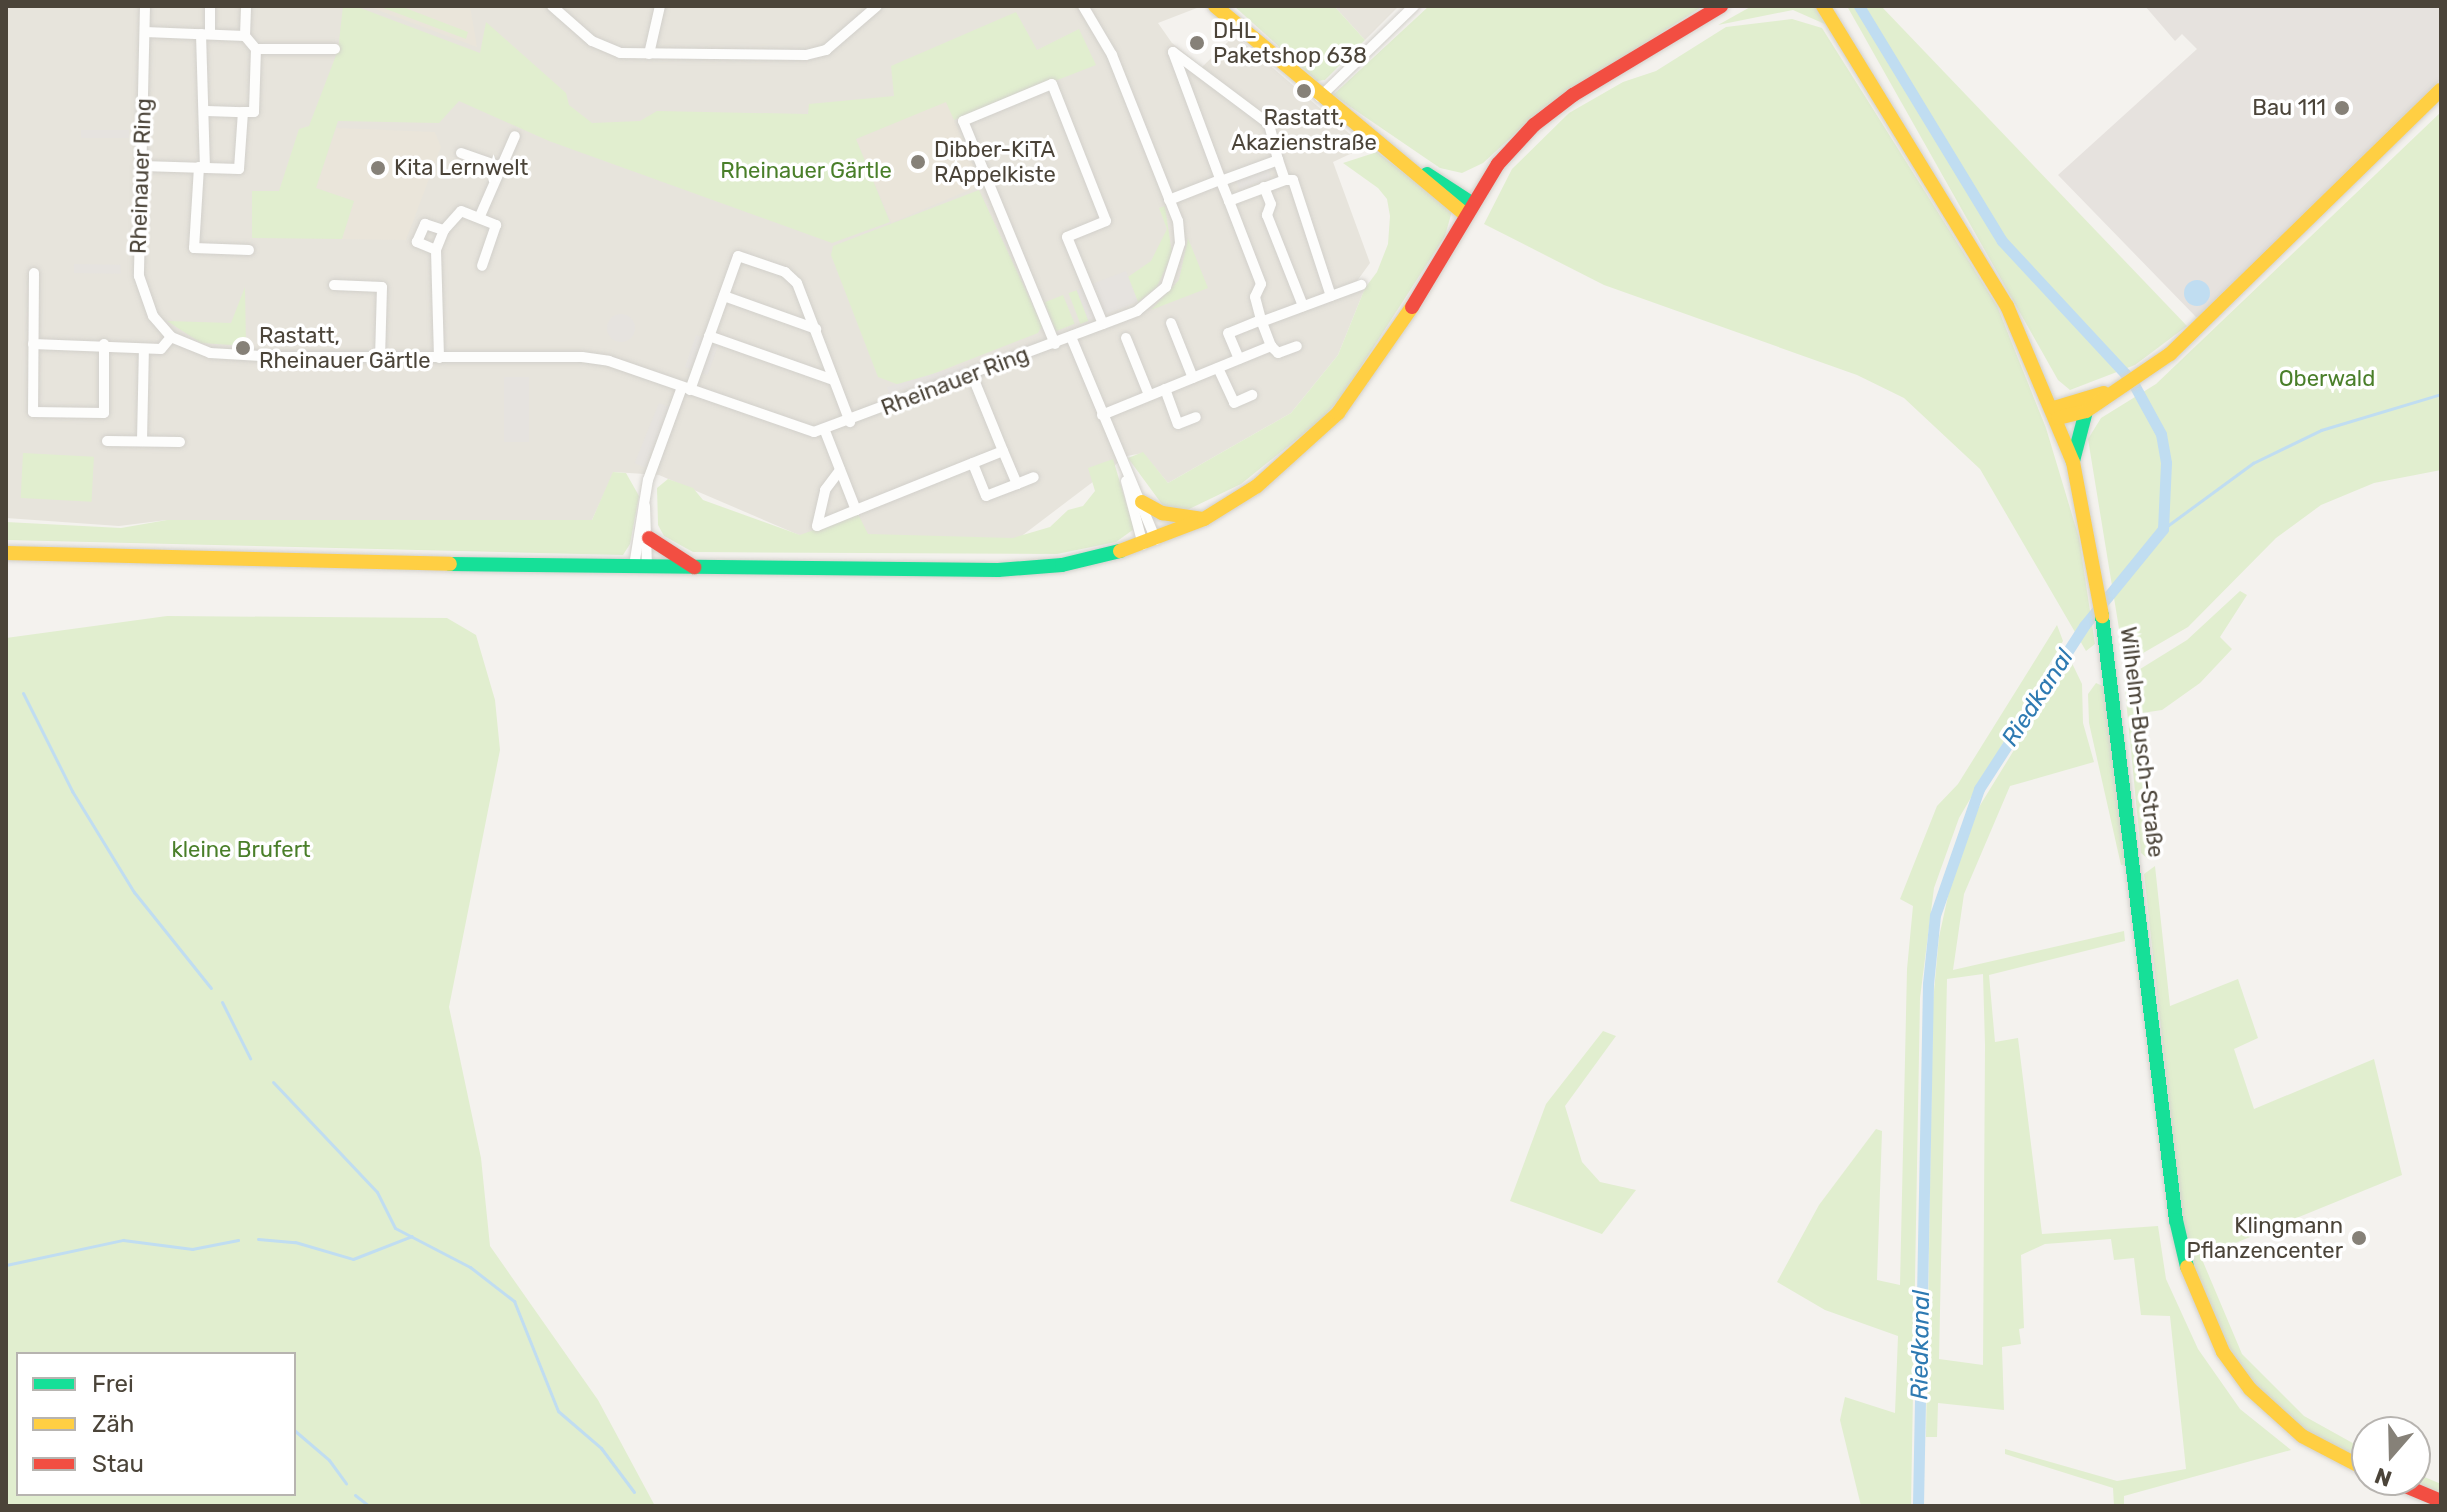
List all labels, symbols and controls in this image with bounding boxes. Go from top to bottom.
place label: DHL Paketshop 638 [1213,17,1367,68]
marker: DHL Paketshop 638 [1188,34,1206,52]
marker: Rastatt, Akazienstraße [1295,82,1313,100]
place label: Bau 111 [2252,95,2326,121]
street label: Rheinauer Ring [125,97,157,255]
marker: Bau 111 [2333,99,2351,117]
place label: Rastatt, Akazienstraße [1231,104,1377,156]
place label: Dibber-KiTA RAppelkiste [934,136,1056,188]
marker: Dibber-KiTA RAppelkiste [909,153,927,171]
place label: Kita Lernwelt [394,155,528,181]
park label: Rheinauer Gärtle [720,158,892,184]
marker: Kita Lernwelt [369,159,387,177]
place label: Rastatt, Rheinauer Gärtle [259,322,431,374]
marker: Rastatt, Rheinauer Gärtle [234,339,252,357]
street label: Rheinauer Ring [877,341,1033,421]
park label: Oberwald [2279,366,2375,392]
street label: Wilhelm-Busch-Straße [2115,625,2169,859]
water label: Riedkanal [1996,644,2080,752]
park label: kleine Brufert [171,837,311,863]
place label: Klingmann Pflanzencenter [2187,1212,2343,1264]
marker: Klingmann Pflanzencenter [2350,1229,2368,1247]
water label: Riedkanal [1906,1290,1936,1400]
legend [16,1352,296,1496]
text: Frei [92,1370,134,1398]
text: Zäh [92,1410,134,1438]
north arrow [2351,1416,2431,1496]
text: Stau [92,1450,144,1478]
text: N [2371,1462,2395,1493]

